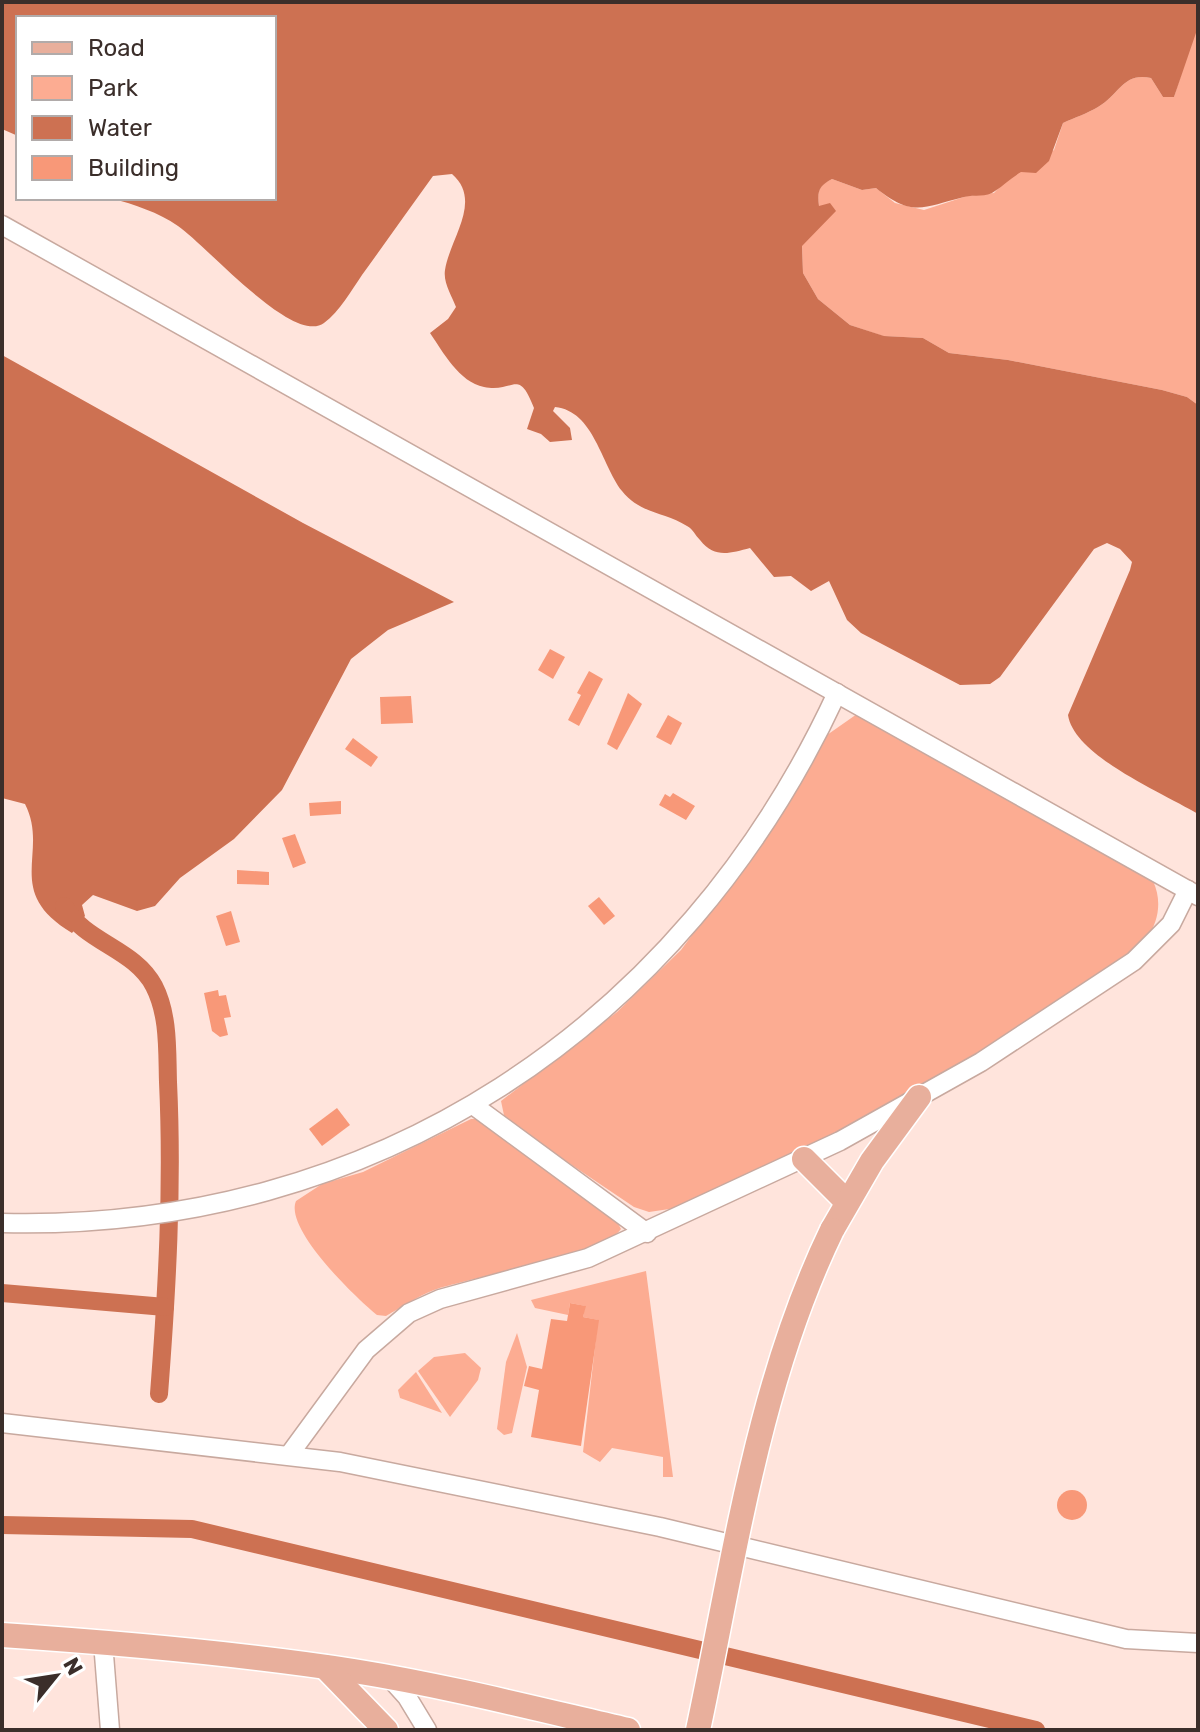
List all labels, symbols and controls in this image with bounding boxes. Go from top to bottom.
legend [16,16,276,200]
text: Road [88,34,145,62]
text: Park [88,74,139,102]
text: Water [88,114,152,142]
text: Building [88,154,179,182]
north arrow [16,1636,96,1716]
text: N [57,1653,89,1680]

